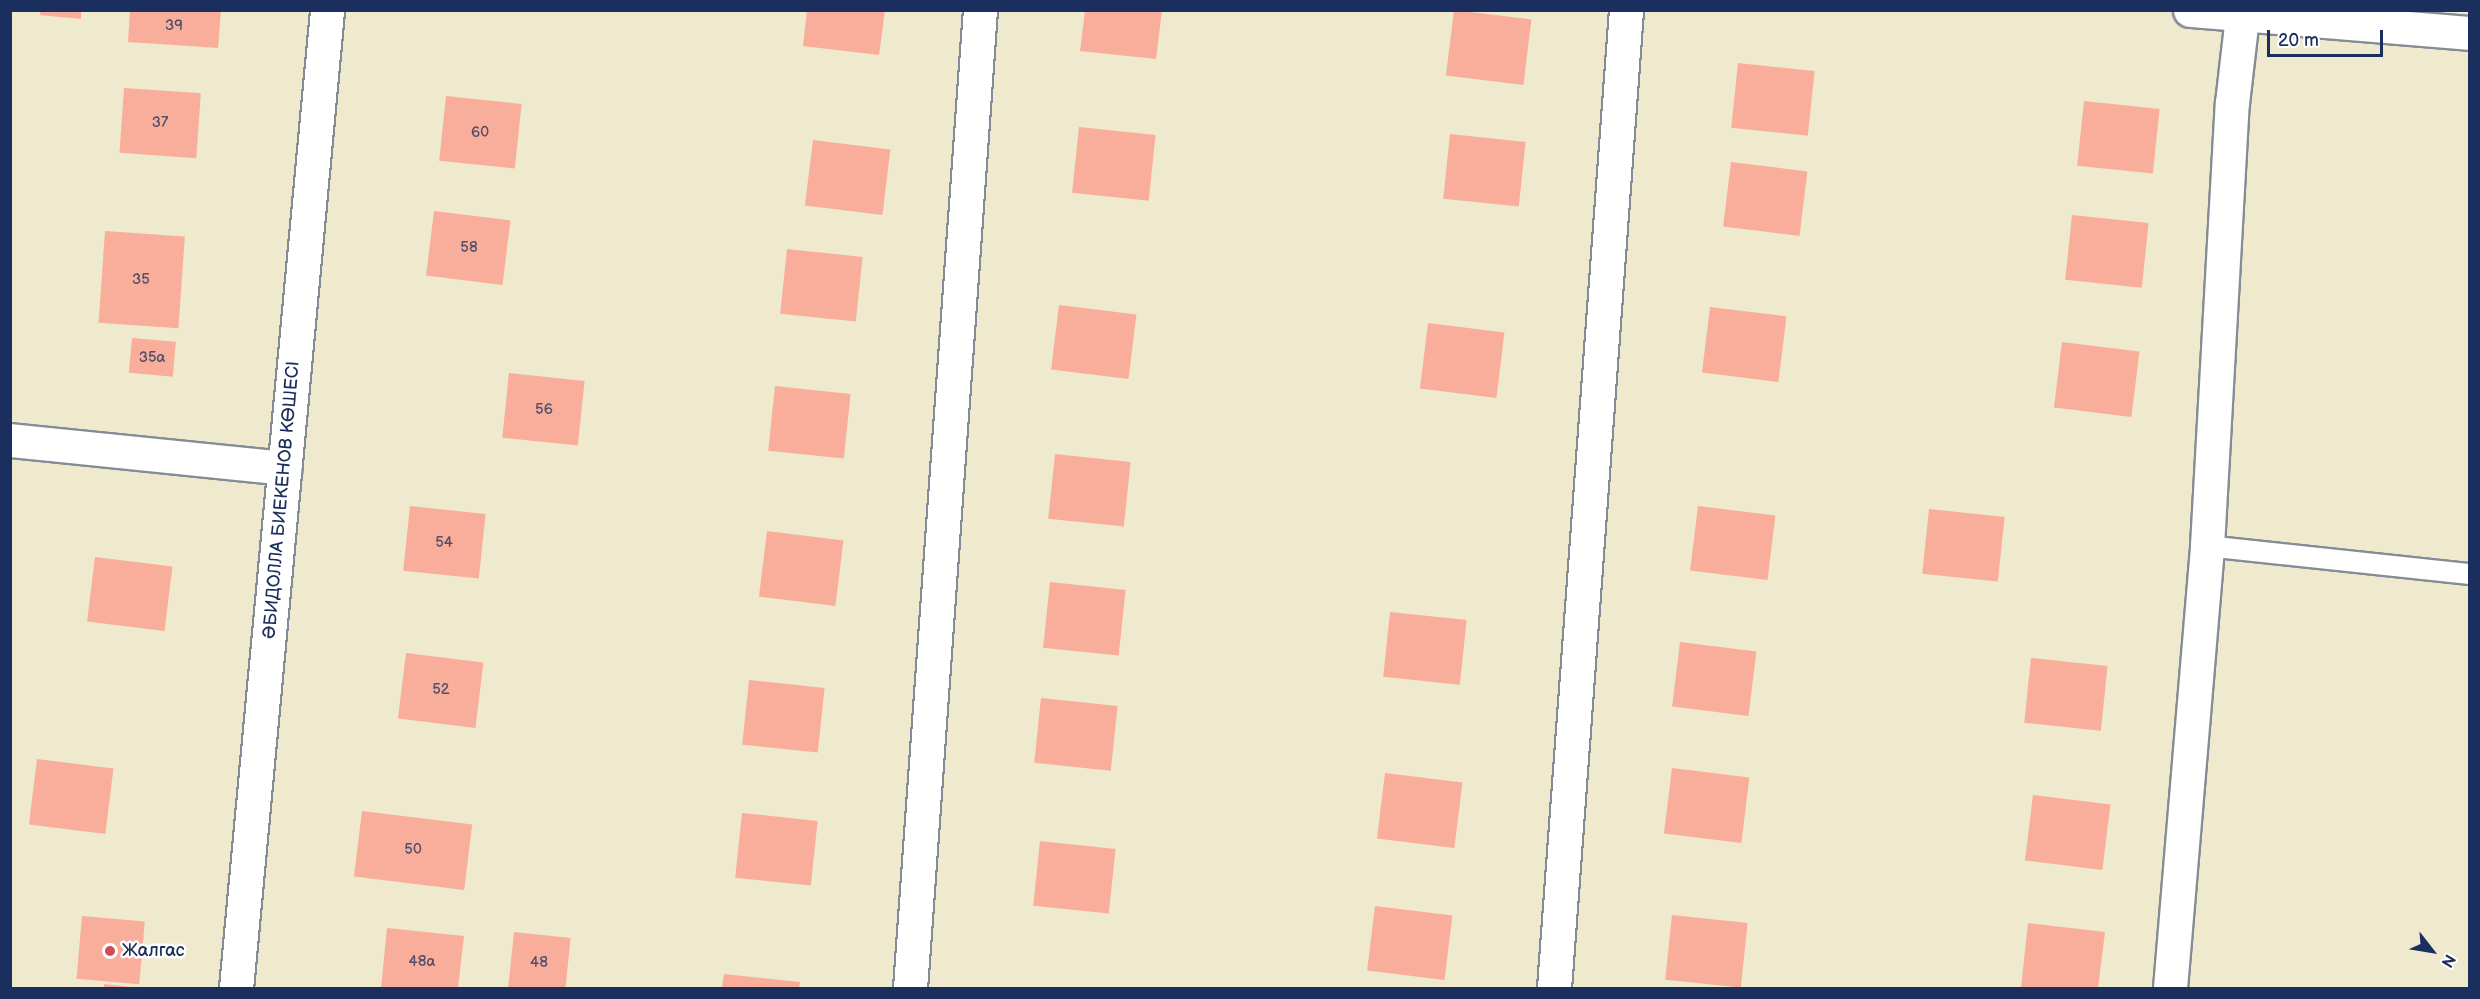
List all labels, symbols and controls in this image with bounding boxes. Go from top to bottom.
house number: 39 [165,17,183,35]
scale bar [2270,18,2386,56]
text: 20 m [2278,30,2319,51]
house number: 37 [152,114,168,132]
house number: 60 [471,124,489,142]
house number: 58 [460,239,478,257]
house number: 35 [132,271,150,289]
house number: 35а [139,349,165,367]
street label: ӘБИДОЛЛА БИЕКЕНОВ КӨШЕСІ [259,360,305,640]
house number: 56 [535,401,553,419]
house number: 54 [435,534,453,552]
house number: 52 [432,681,450,699]
house number: 50 [404,841,422,859]
north arrow [2402,921,2462,981]
place label: Жалгас [122,940,185,962]
marker: Жалгас [103,944,117,958]
text: N [2437,950,2459,971]
house number: 48а [409,953,435,971]
house number: 48 [530,954,548,972]

